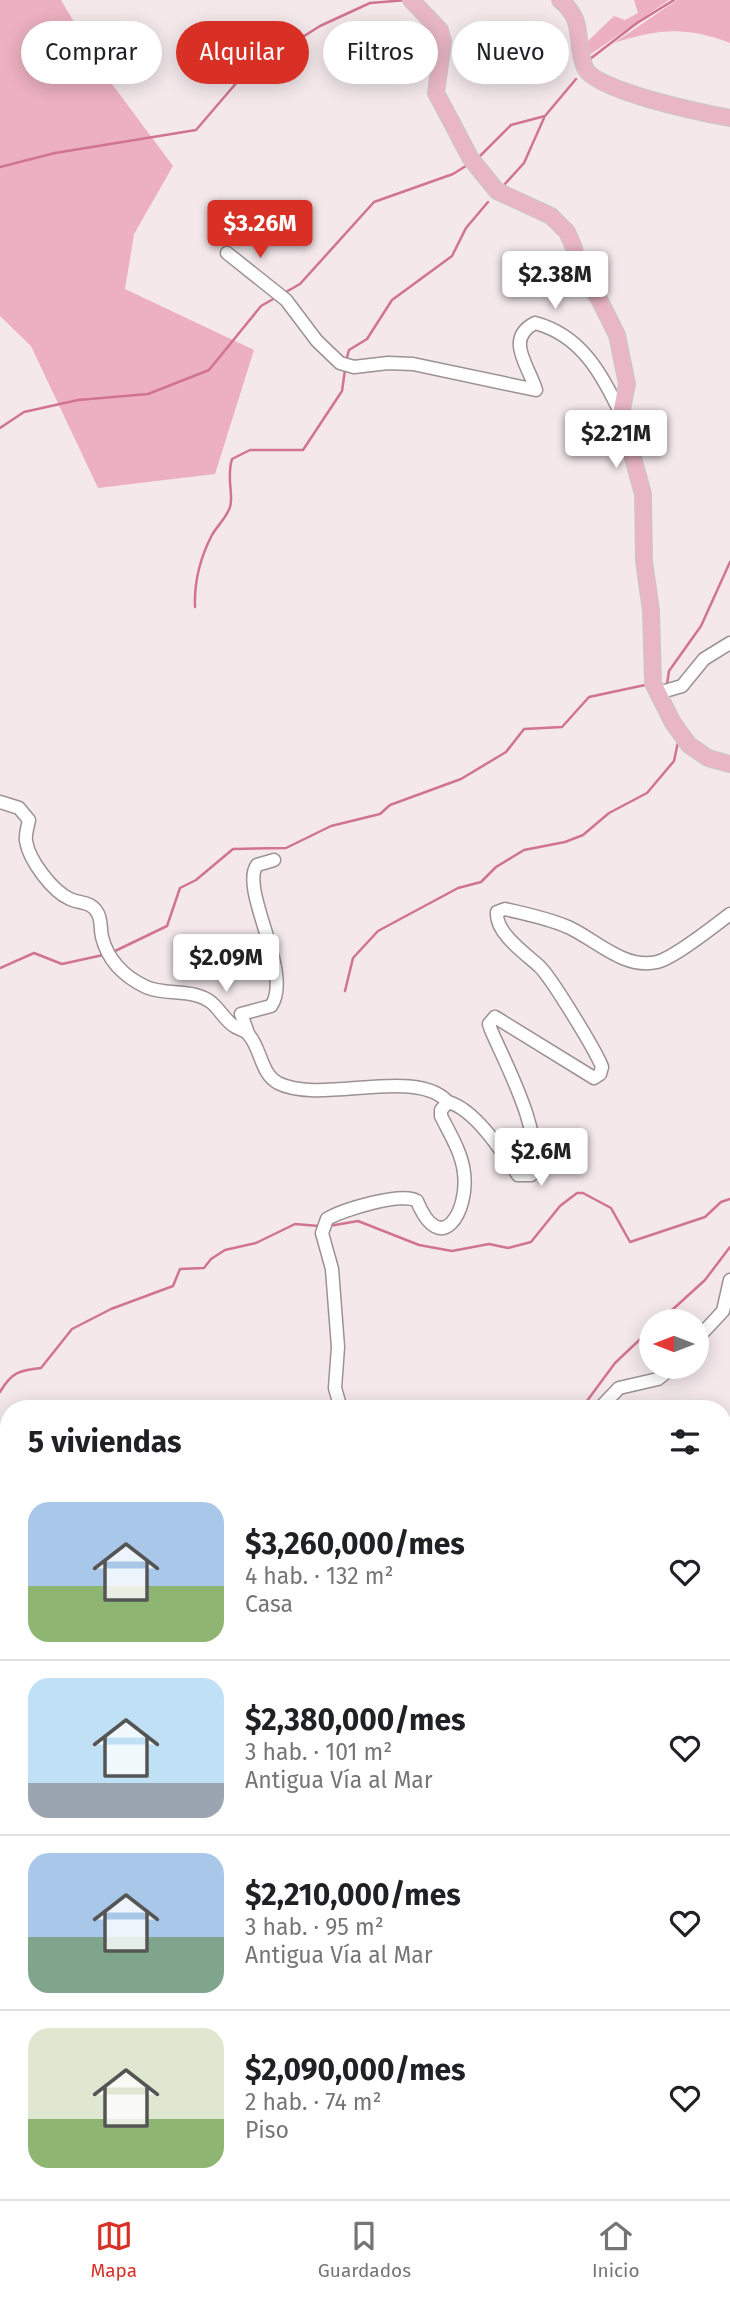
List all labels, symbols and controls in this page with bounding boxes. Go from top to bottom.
chip: Comprar [21,21,162,84]
chip: Alquilar [176,21,309,84]
chip: Filtros [323,21,438,84]
chip: Nuevo [452,21,569,84]
pin: $3.26M [203,201,317,260]
text: $3.26M [223,209,297,237]
pin: $2.38M [498,252,612,311]
text: $2.38M [518,260,592,288]
pin: $2.21M [559,410,673,470]
text: $2.21M [581,419,651,447]
pin: $2.09M [169,934,283,994]
text: $2.09M [189,943,263,971]
pin: $2.6M [492,1128,590,1188]
text: $2.6M [511,1137,571,1165]
north arrow [639,1309,709,1379]
map controls [639,1309,709,1379]
icon: filters [666,1423,704,1461]
text: 5 viviendas [28,1424,181,1460]
text: $3,260,000/mes [245,1526,465,1562]
icon: home [84,1530,168,1614]
icon: heart [666,1553,704,1591]
text: 4 hab. · 132 m² [245,1562,393,1590]
text: Casa [245,1590,293,1618]
text: $2,380,000/mes [245,1702,465,1738]
icon: home [84,1706,168,1790]
icon: heart [666,1729,704,1767]
text: 3 hab. · 101 m² [245,1738,392,1766]
text: Antigua Vía al Mar [245,1766,433,1794]
text: $2,210,000/mes [245,1877,461,1913]
icon: home [84,1881,168,1965]
icon: heart [666,1904,704,1942]
text: 3 hab. · 95 m² [245,1913,384,1941]
text: Antigua Vía al Mar [245,1941,433,1969]
text: $2,090,000/mes [245,2052,466,2088]
icon: home [84,2056,168,2140]
icon: heart [666,2079,704,2117]
text: 2 hab. · 74 m² [245,2088,382,2116]
text: Piso [245,2116,289,2144]
tab: Mapa [90,2217,137,2282]
tab: Guardados [318,2217,411,2282]
tab: Inicio [592,2217,640,2282]

